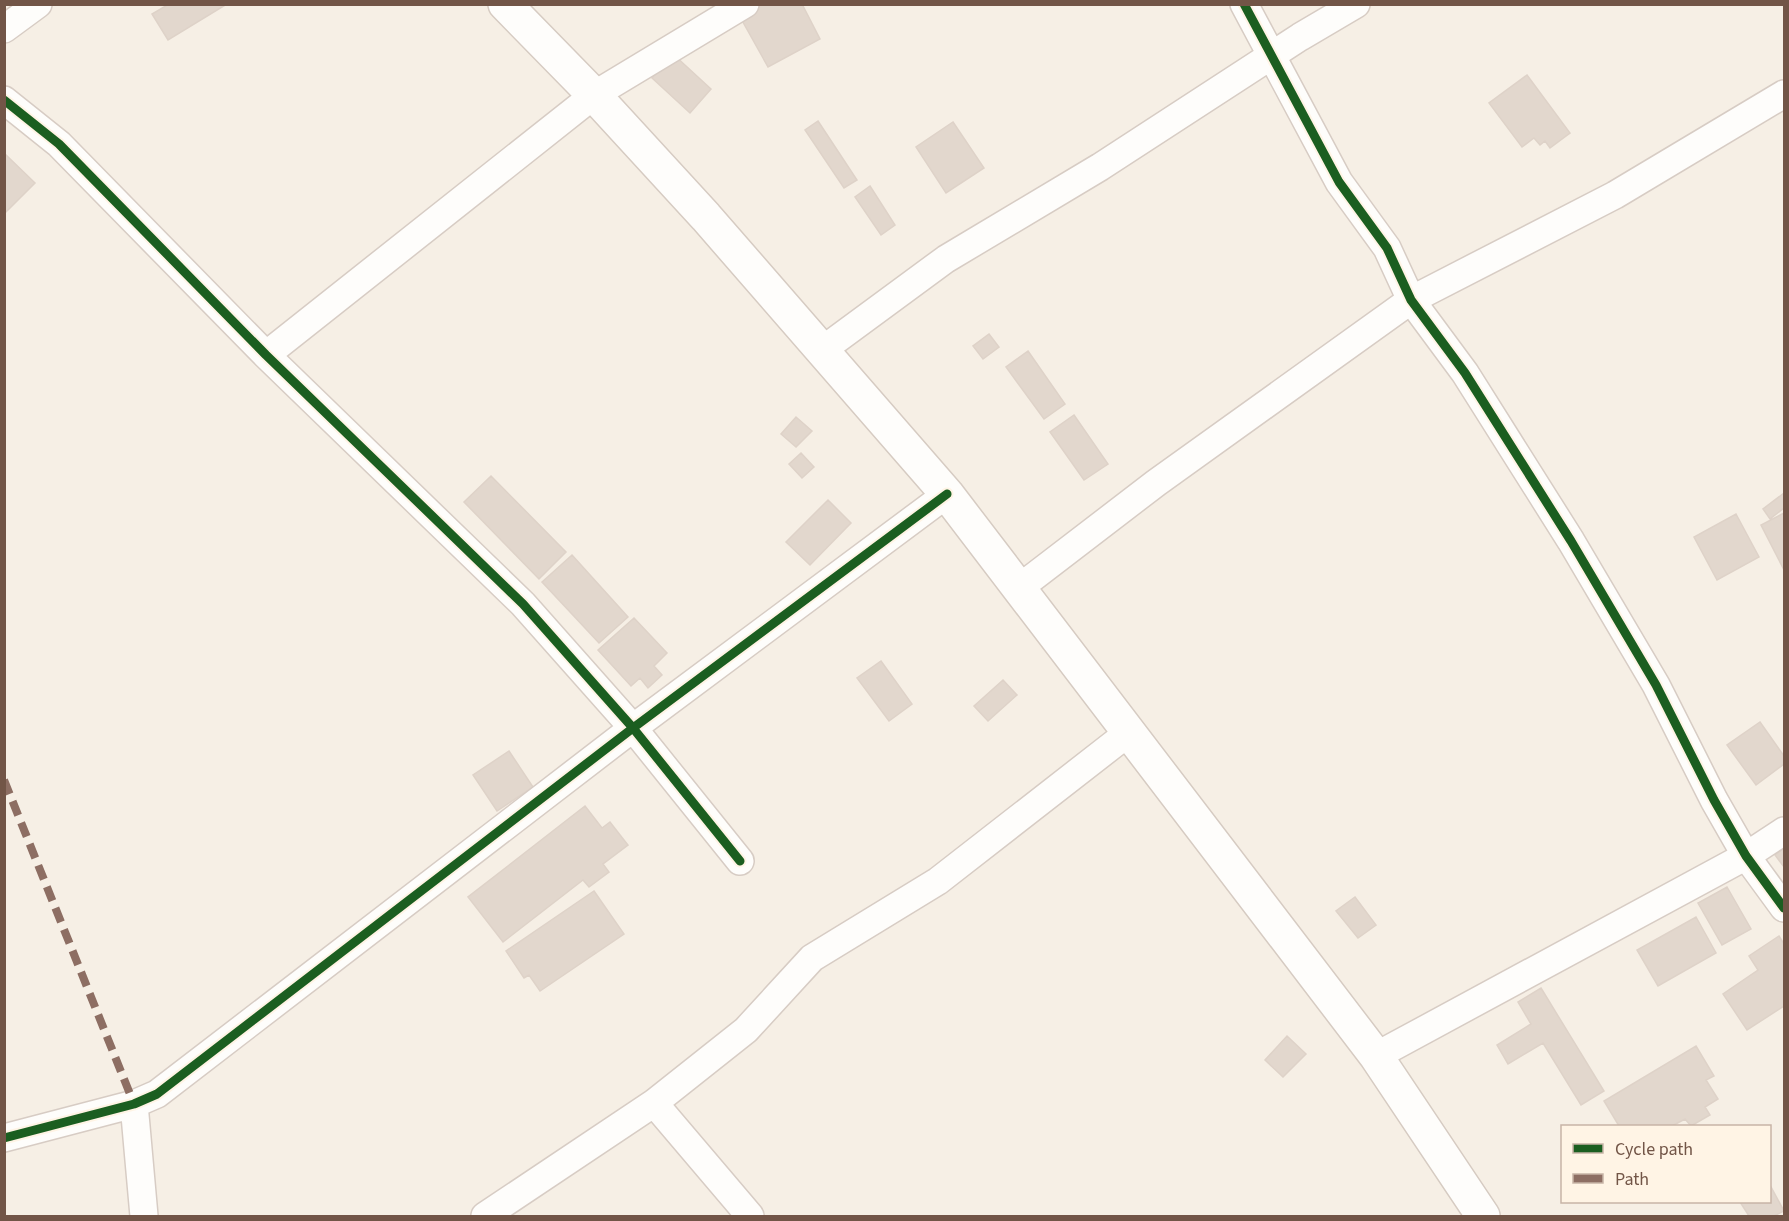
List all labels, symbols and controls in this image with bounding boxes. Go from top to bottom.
legend [1561,1125,1771,1203]
text: Cycle path [1615,1137,1693,1162]
text: Path [1615,1167,1649,1192]

